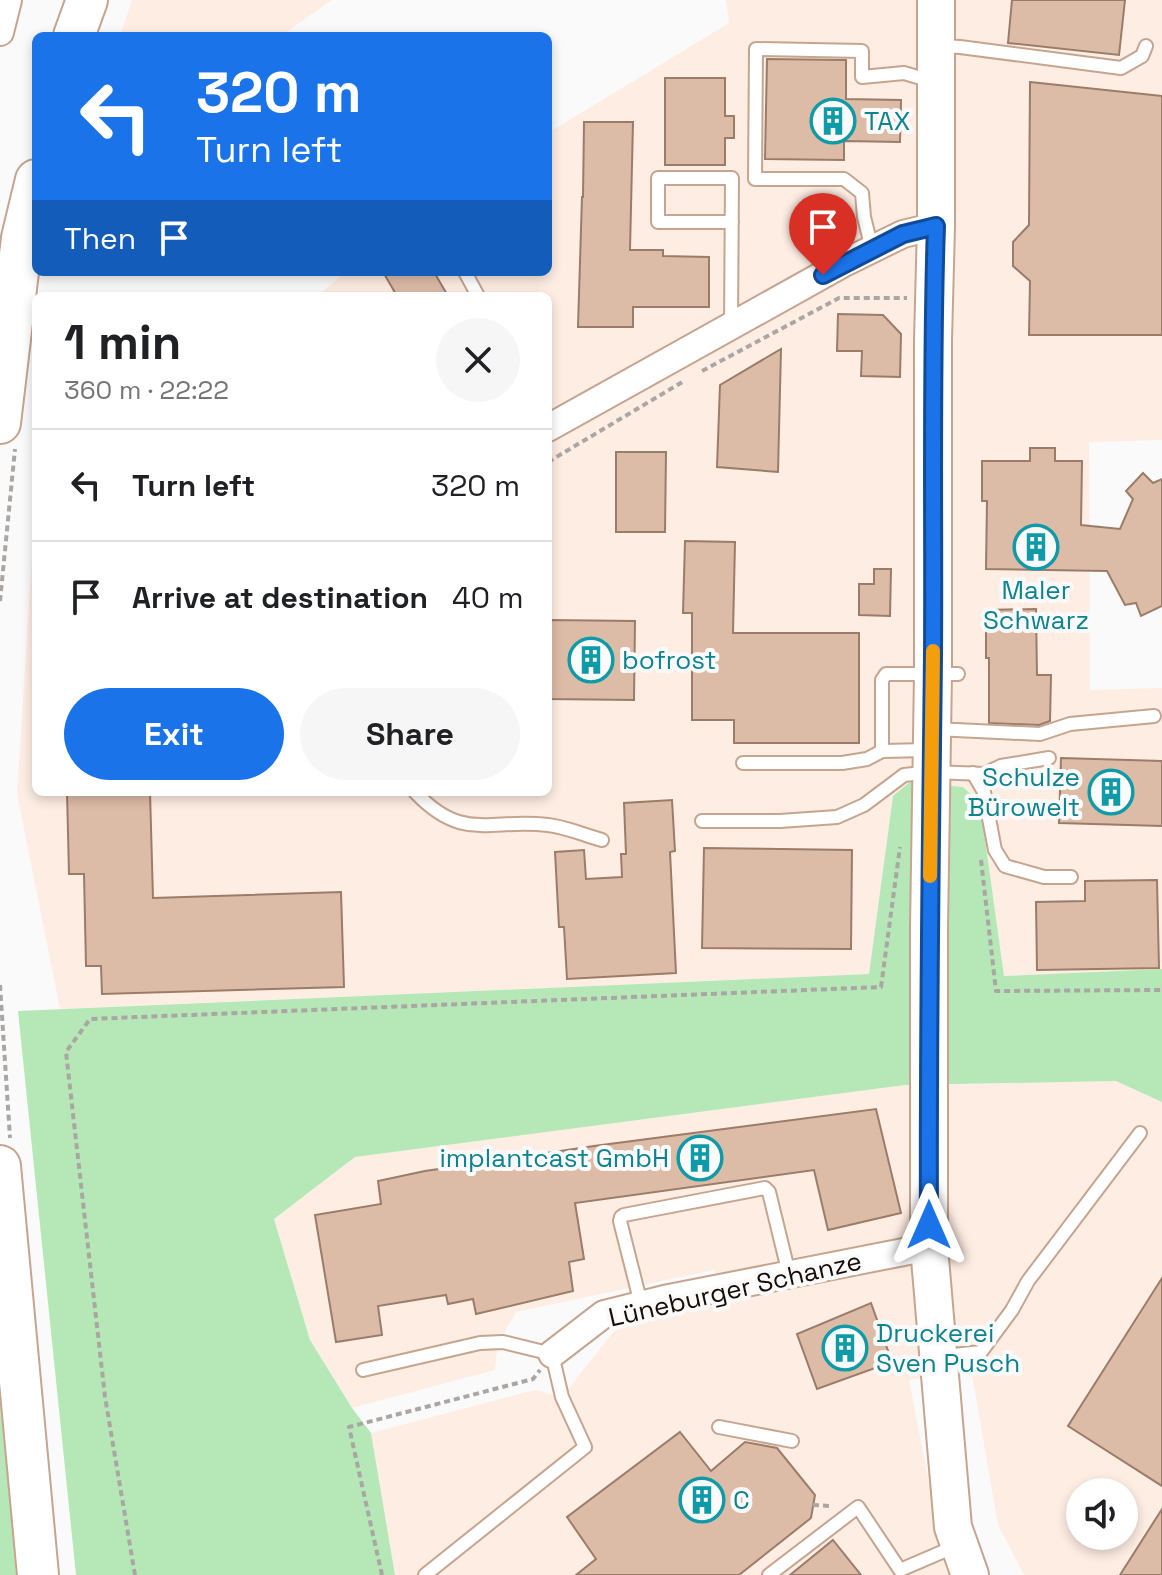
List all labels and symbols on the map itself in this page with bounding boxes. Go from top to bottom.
building icon: TAX [809,97,857,145]
place label: TAX [864,104,910,138]
pin [789,193,857,275]
building icon: Maler Schwarz [1012,523,1060,571]
place label: Maler Schwarz [983,573,1089,637]
building icon: bofrost [567,636,615,684]
place label: bofrost [622,643,717,677]
place label: Schulze Bürowelt [967,760,1080,824]
building icon: Schulze Bürowelt [1087,768,1135,816]
building icon: implantcast GmbH [676,1134,724,1182]
place label: implantcast GmbH [439,1141,669,1175]
position arrow [887,1183,971,1267]
street label: Lüneburger Schanze [605,1243,865,1335]
place label: Druckerei Sven Pusch [876,1316,1020,1380]
building icon: Druckerei Sven Pusch [821,1324,869,1372]
building icon: C [678,1476,726,1524]
place label: C [733,1483,750,1517]

